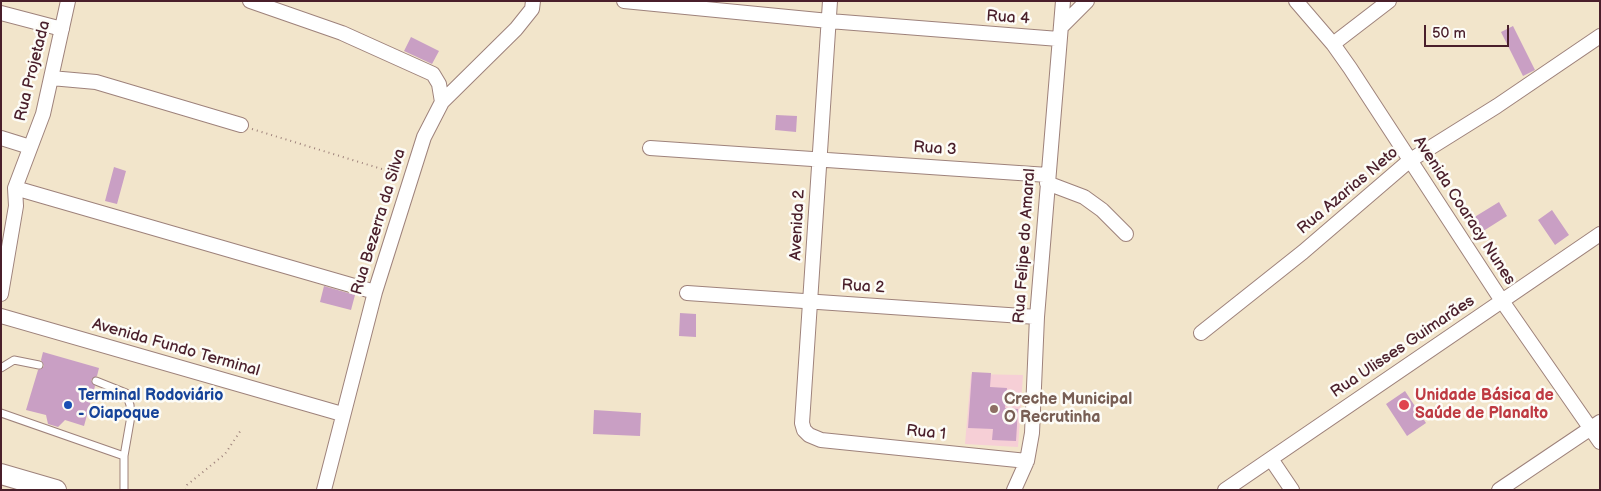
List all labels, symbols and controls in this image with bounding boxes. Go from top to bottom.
street label: Rua 4 [986,7,1030,29]
scale bar [1426,15,1511,47]
street label: Rua Projetada [11,19,55,123]
text: 50 m [1432,24,1466,43]
street label: Avenida Coaracy Nunes [1409,133,1519,289]
street label: Rua 3 [913,138,957,160]
street label: Rua Azarias Neto [1294,143,1402,239]
street label: Rua Bezerra da Silva [348,147,410,297]
street label: Rua Felipe do Amaral [1010,168,1040,324]
street label: Avenida 2 [787,189,809,261]
street label: Rua 2 [841,276,885,298]
street label: Rua Ulisses Guimarães [1327,292,1479,402]
street label: Avenida Fundo Terminal [90,315,262,381]
place label: Terminal Rodoviário - Oiapoque [78,386,223,424]
place label: Unidade Básica de Saúde de Planalto [1415,386,1554,424]
place label: Creche Municipal O Recrutinha [1004,390,1132,428]
marker: Unidade Básica de Saúde de Planalto [1397,398,1411,412]
marker: Terminal Rodoviário - Oiapoque [62,399,74,411]
marker: Creche Municipal O Recrutinha [988,403,1000,415]
street label: Rua 1 [905,421,947,445]

